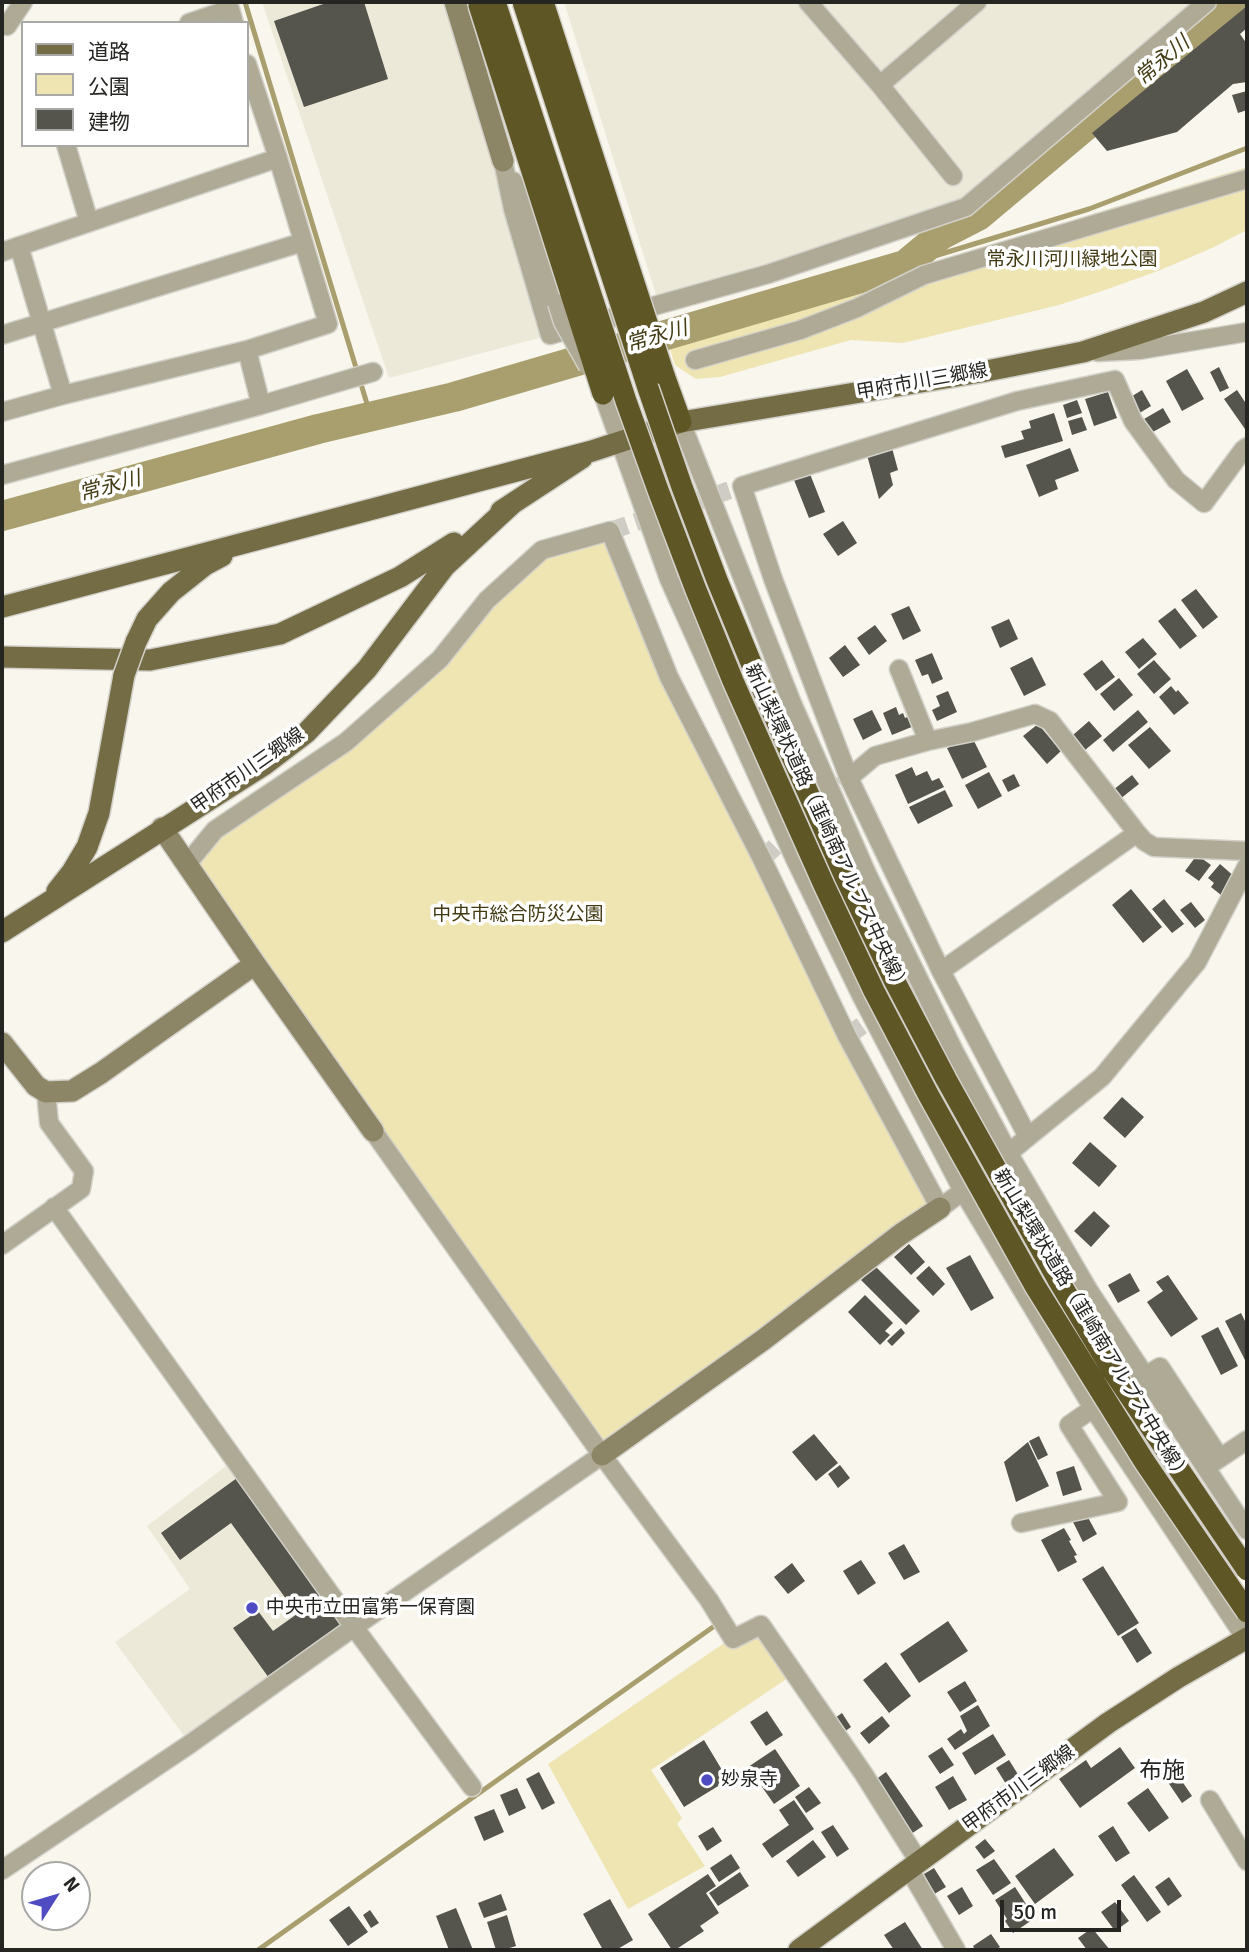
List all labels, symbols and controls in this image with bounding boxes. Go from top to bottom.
legend [21,21,248,147]
water label: 常永川 [1131,31,1195,91]
text: 道路 [88,39,130,65]
text: 公園 [88,74,130,100]
text: 建物 [88,109,130,135]
park label: 常永川河川緑地公園 [987,249,1157,271]
water label: 常永川 [623,316,691,358]
street label: 甲府市川三郷線 [855,359,989,405]
water label: 常永川 [76,467,144,507]
street label: 新山梨環状道路（韮崎南アルプス中央線） [739,661,913,997]
street label: 甲府市川三郷線 [187,724,309,818]
park label: 中央市総合防災公園 [433,904,603,926]
street label: 新山梨環状道路（韮崎南アルプス中央線） [988,1165,1194,1487]
place label: 中央市立田富第一保育園 [266,1597,475,1619]
marker: 中央市立田富第一保育園 [244,1600,260,1616]
street label: 甲府市川三郷線 [958,1741,1080,1837]
district label: 布施 [1139,1758,1185,1786]
place label: 妙泉寺 [721,1769,778,1791]
marker: 妙泉寺 [699,1772,715,1788]
north arrow [21,1861,91,1931]
text: N [58,1872,85,1897]
scale bar [1004,1885,1125,1929]
text: 50 m [1013,1899,1057,1925]

